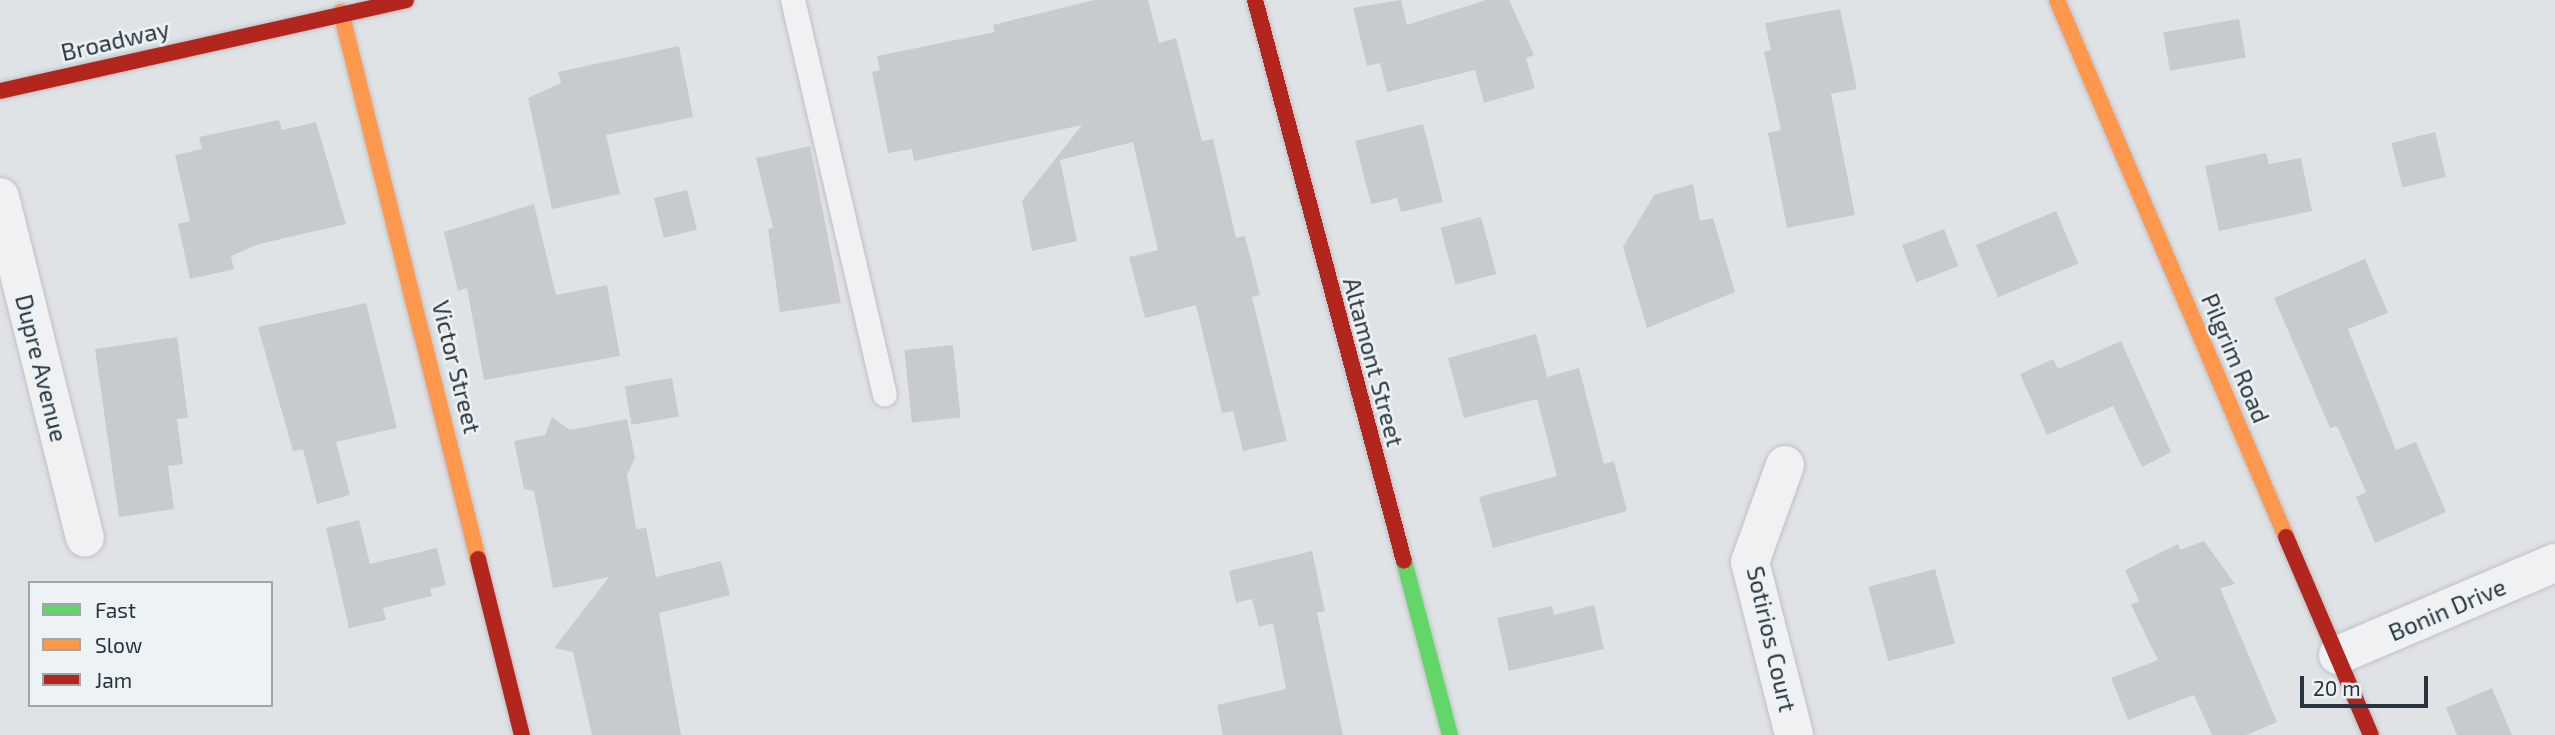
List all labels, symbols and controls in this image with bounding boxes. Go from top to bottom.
street label: Broadway [58,14,172,66]
street label: Altamont Street [1338,274,1410,450]
street label: Pilgrim Road [2196,289,2276,427]
street label: Dupre Avenue [10,291,74,445]
street label: Victor Street [426,297,488,437]
street label: Sotirios Court [1741,563,1803,715]
street label: Bonin Drive [2384,571,2510,647]
legend [28,581,273,707]
text: Fast [95,597,136,622]
text: Slow [95,632,142,657]
scale bar [2303,662,2431,706]
text: Jam [95,667,132,692]
text: 20 m [2313,675,2361,700]

